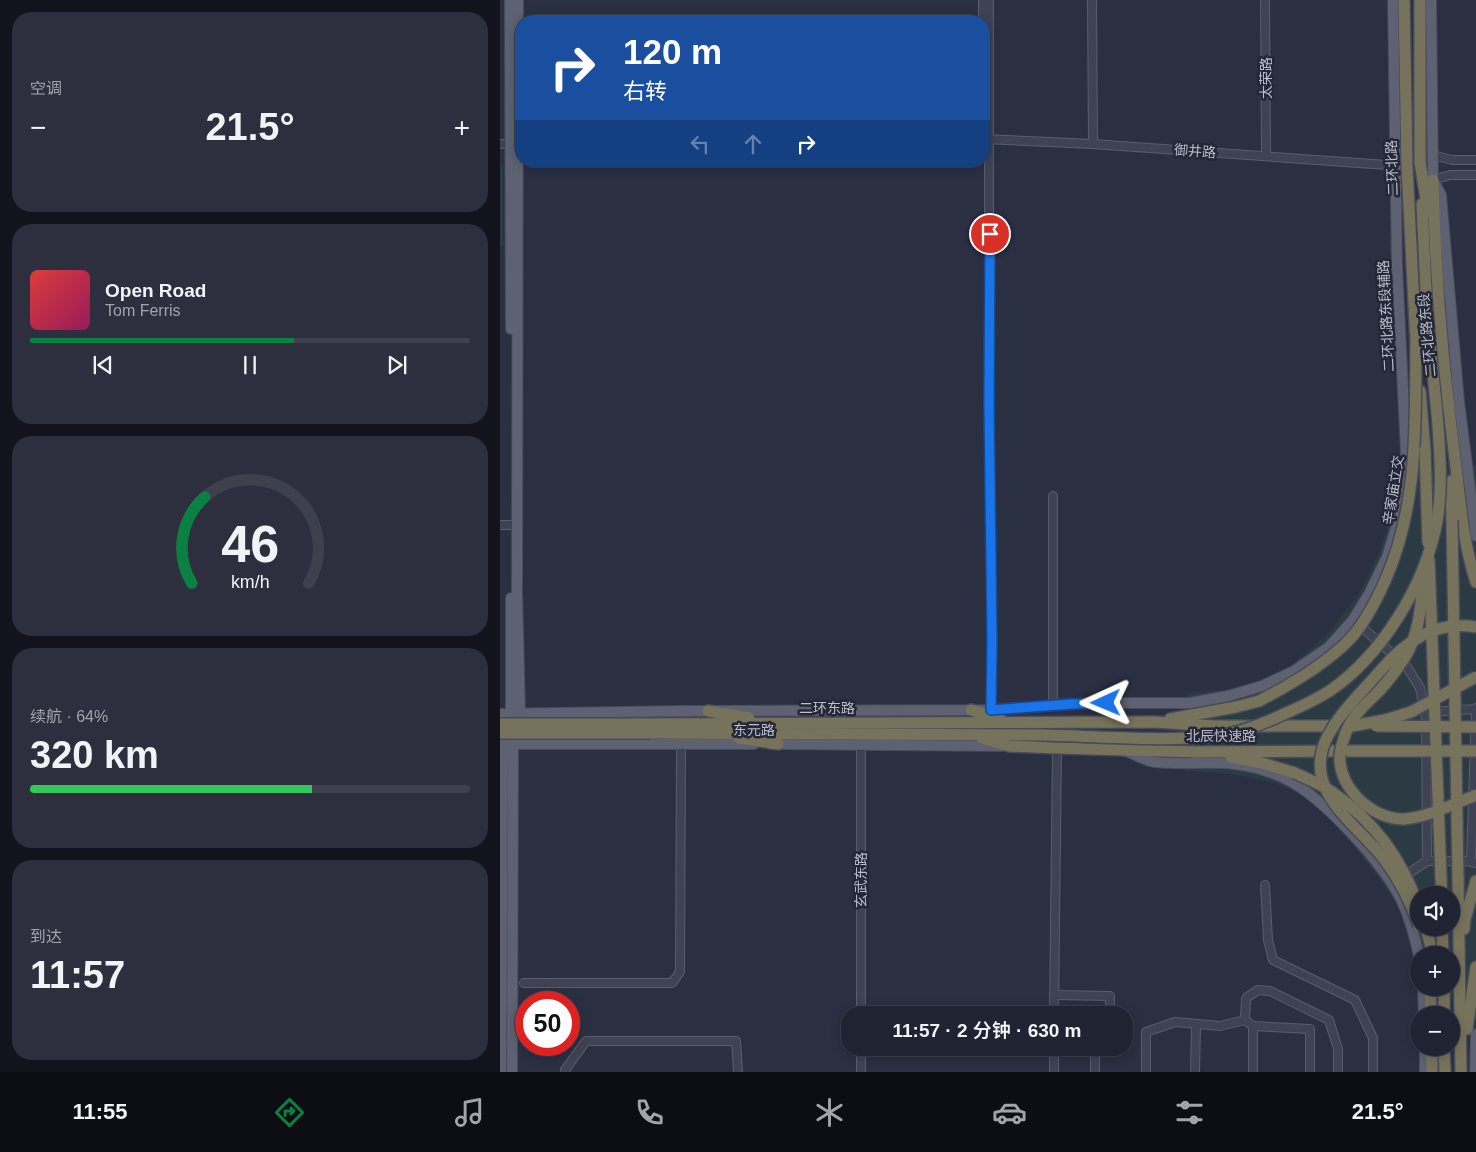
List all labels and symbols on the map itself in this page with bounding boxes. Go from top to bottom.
street label: 太荣路 [1258,57,1274,99]
street label: 二环北路 [1383,140,1401,196]
street label: 御井路 [1173,142,1217,160]
pin [969,213,1011,255]
street label: 二环北路东段辅路 [1375,260,1397,372]
street label: 二环北路东段 [1415,292,1439,378]
street label: 辛家庙立交 [1380,454,1406,526]
position arrow [1079,676,1131,728]
street label: 二环东路 [799,700,855,716]
street label: 东元路 [733,722,775,738]
street label: 北辰快速路 [1186,728,1256,744]
street label: 玄武东路 [853,852,869,908]
speed limit sign: 50 [515,991,580,1056]

